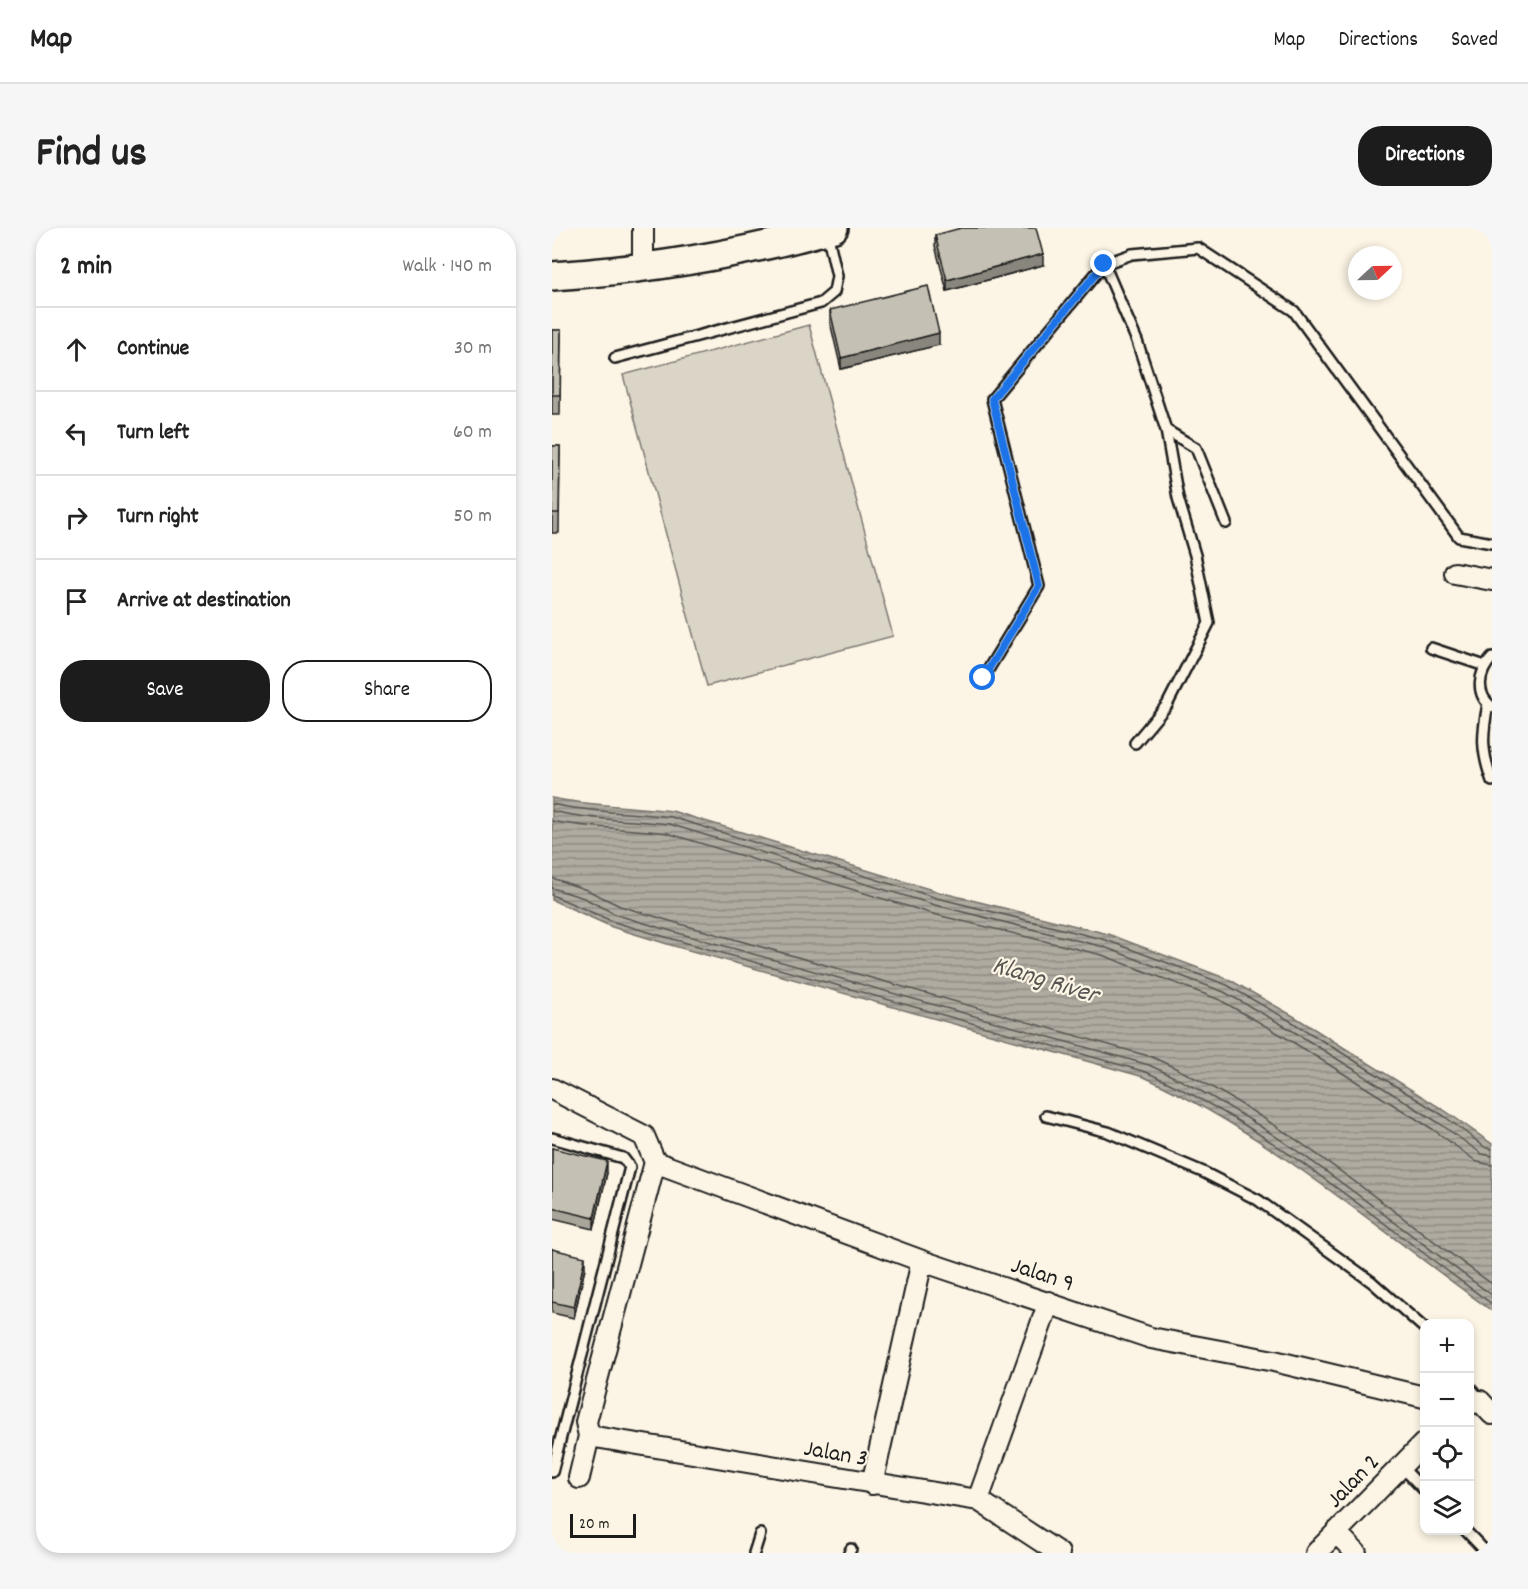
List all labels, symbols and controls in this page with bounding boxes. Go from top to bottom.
text: Map [30,21,72,61]
text: Map [1274,26,1305,56]
text: Directions [1338,26,1418,56]
text: Saved [1451,26,1498,56]
text: Find us [36,126,147,186]
button: Directions [1358,126,1492,186]
north arrow [1348,246,1402,300]
text: 2 min [60,249,112,286]
route end [1090,250,1116,276]
text: Walk · 140 m [403,253,492,281]
icon: ahead [60,333,93,366]
text: Continue [117,334,189,365]
text: 30 m [454,335,492,363]
icon: left [60,417,93,450]
text: Turn left [117,418,189,449]
text: 60 m [453,419,492,447]
icon: right [60,501,93,534]
text: Turn right [117,502,199,533]
text: 50 m [454,503,492,531]
icon: arrive [60,585,93,618]
text: Arrive at destination [117,586,291,617]
button: Save [60,660,270,722]
button: Share [282,660,492,722]
route start [969,664,995,690]
water label: Klang River [987,948,1106,1016]
street label: Jalan 9 [1006,1250,1078,1302]
map controls [1420,1319,1474,1535]
button: + [1420,1319,1474,1373]
button: − [1420,1373,1474,1427]
button: locate [1420,1427,1474,1481]
street label: Jalan 3 [801,1433,870,1477]
street label: Jalan 2 [1320,1447,1389,1517]
button: layers [1420,1481,1474,1535]
scale bar [570,1511,636,1538]
text: 20 m [579,1513,609,1536]

